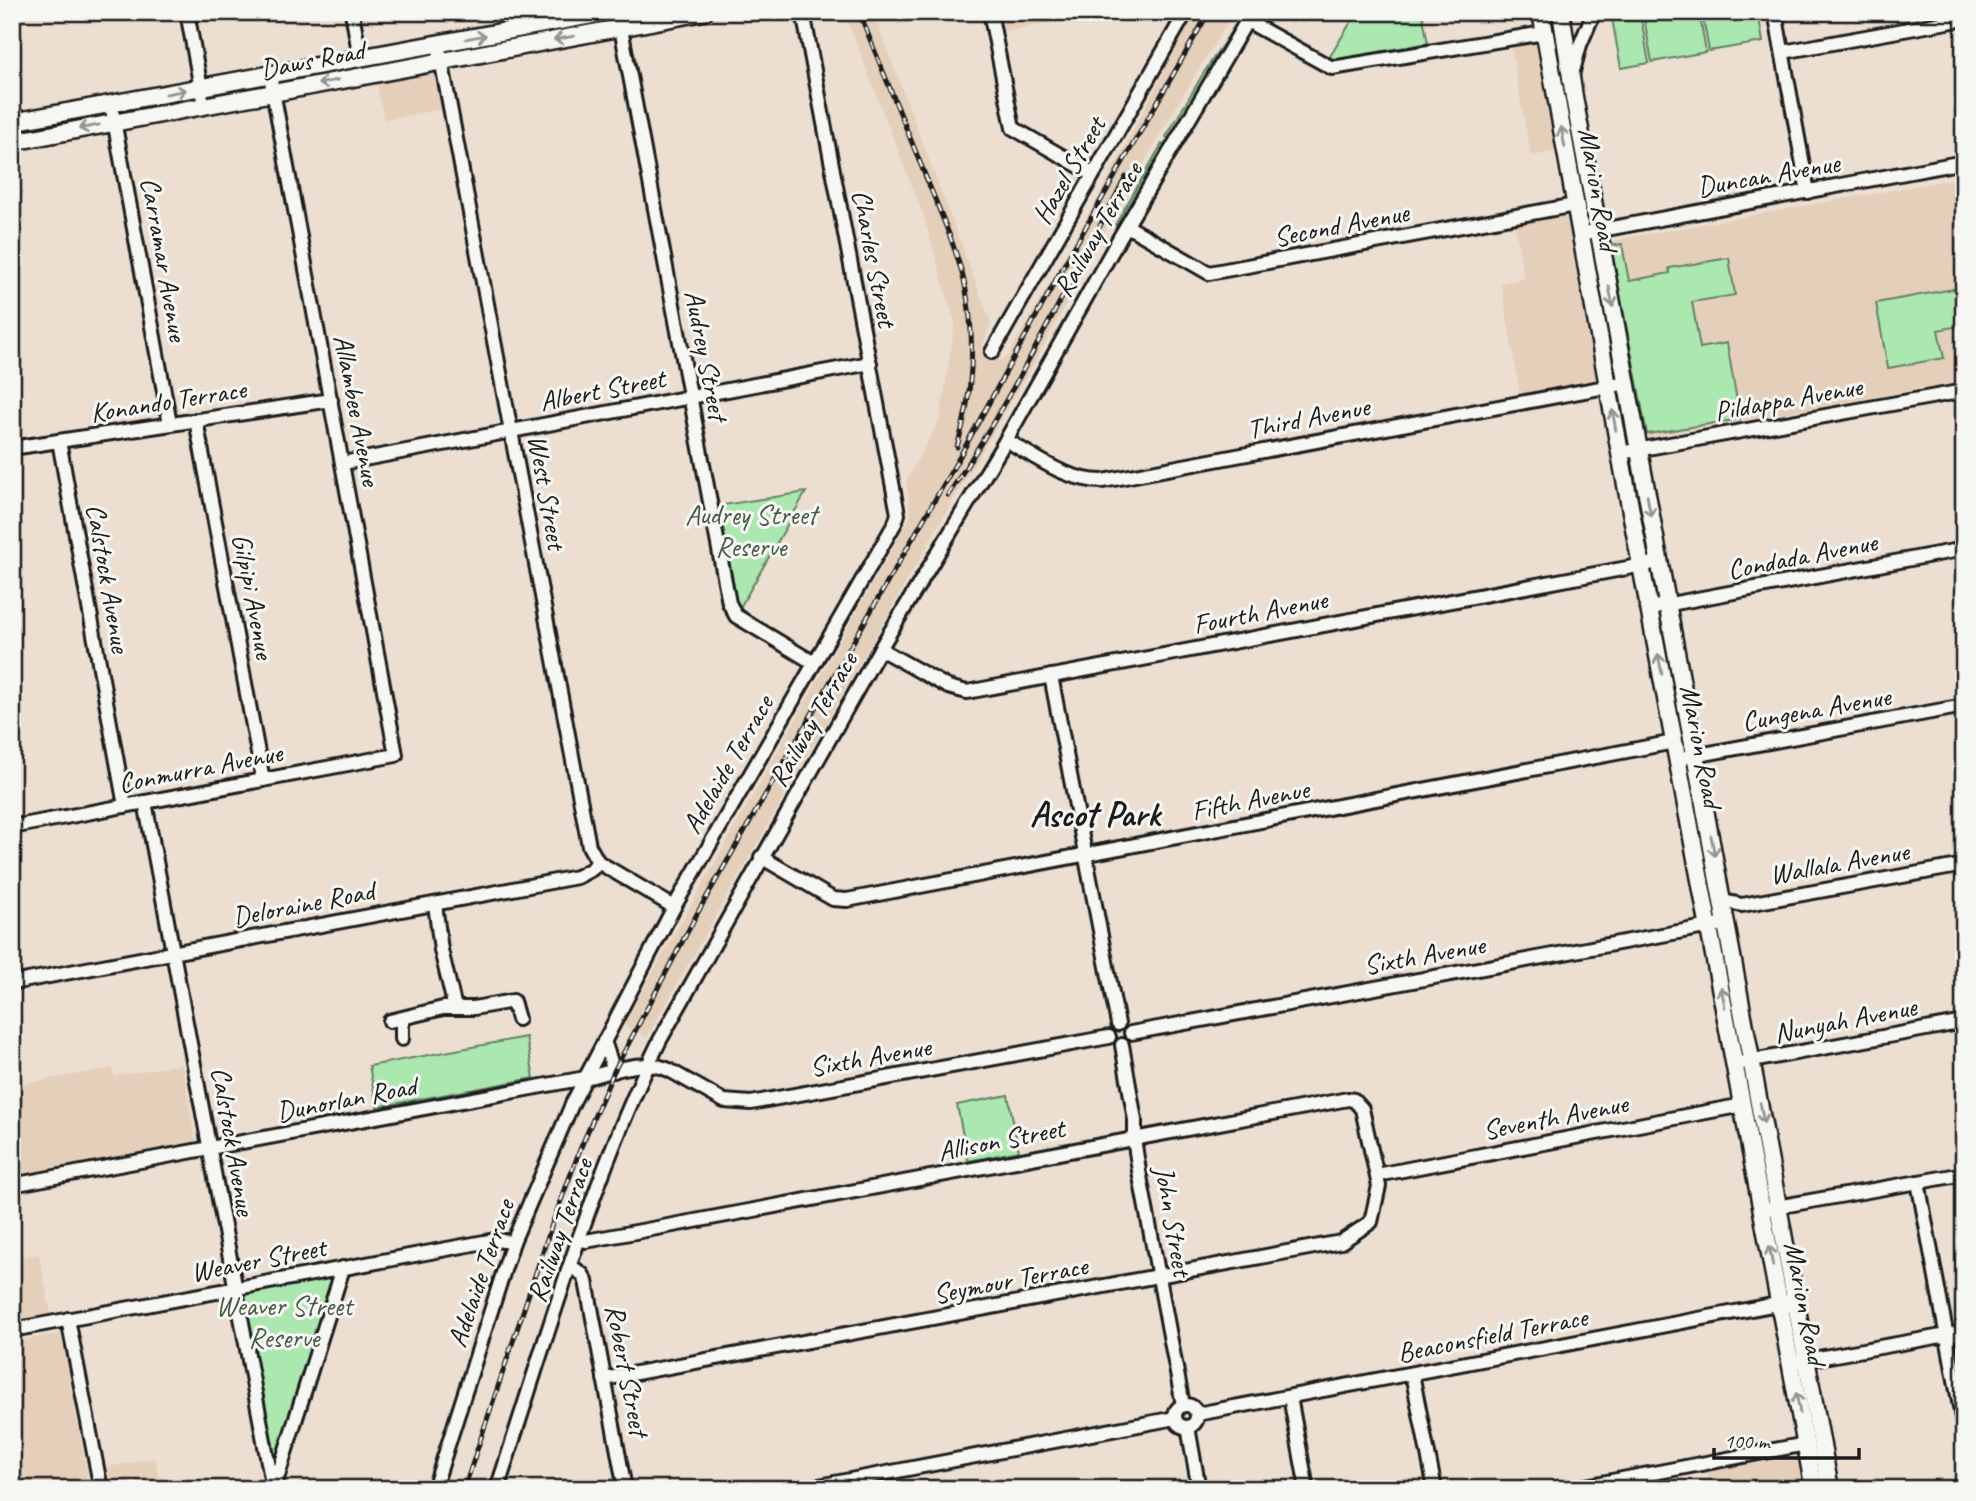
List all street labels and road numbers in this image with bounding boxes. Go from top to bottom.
street label: Daws Road [257,32,371,87]
street label: Hazel Street [1024,108,1114,230]
street label: Marion Road [1571,125,1627,257]
street label: Duncan Avenue [1694,144,1844,204]
street label: Railway Terrace [1045,154,1151,303]
street label: Carramar Avenue [133,175,196,345]
street label: Charles Street [844,186,905,332]
street label: Second Avenue [1271,194,1413,255]
street label: Audrey Street [677,287,737,427]
street label: Allambee Avenue [326,332,390,490]
street label: Albert Street [537,360,670,419]
street label: Pildappa Avenue [1711,368,1867,429]
street label: Konando Terrace [88,371,250,430]
street label: Third Avenue [1244,388,1374,446]
street label: West Street [520,432,575,555]
street label: Calstock Avenue [78,501,139,657]
street label: Condada Avenue [1724,523,1882,587]
street label: Gilpipi Avenue [224,531,283,663]
street label: Fourth Avenue [1190,581,1332,642]
street label: Railway Terrace [760,644,866,793]
street label: Cungena Avenue [1739,678,1895,739]
street label: Marion Road [1673,682,1731,814]
street label: Adelaide Terrace [674,687,782,840]
street label: Conmurra Avenue [115,734,287,801]
street label: Fifth Avenue [1188,771,1314,828]
street label: Wallala Avenue [1767,833,1913,892]
street label: Deloraine Road [229,872,381,934]
street label: Sixth Avenue [1361,926,1489,982]
street label: Nunyah Avenue [1771,988,1921,1050]
street label: Sixth Avenue [807,1028,935,1084]
street label: Calstock Avenue [203,1064,264,1220]
street label: Dunorlan Road [273,1067,423,1129]
street label: Seventh Avenue [1480,1085,1632,1148]
street label: Allison Street [935,1110,1070,1169]
street label: Railway Terrace [519,1152,601,1307]
street label: John Street [1146,1161,1201,1281]
street label: Adelaide Terrace [439,1193,523,1352]
street label: Weaver Street [188,1229,331,1290]
street label: Marion Road [1777,1239,1835,1371]
street label: Seymour Terrace [930,1247,1092,1312]
street label: Beaconsfield Terrace [1394,1299,1592,1370]
street label: Robert Street [598,1301,658,1442]

